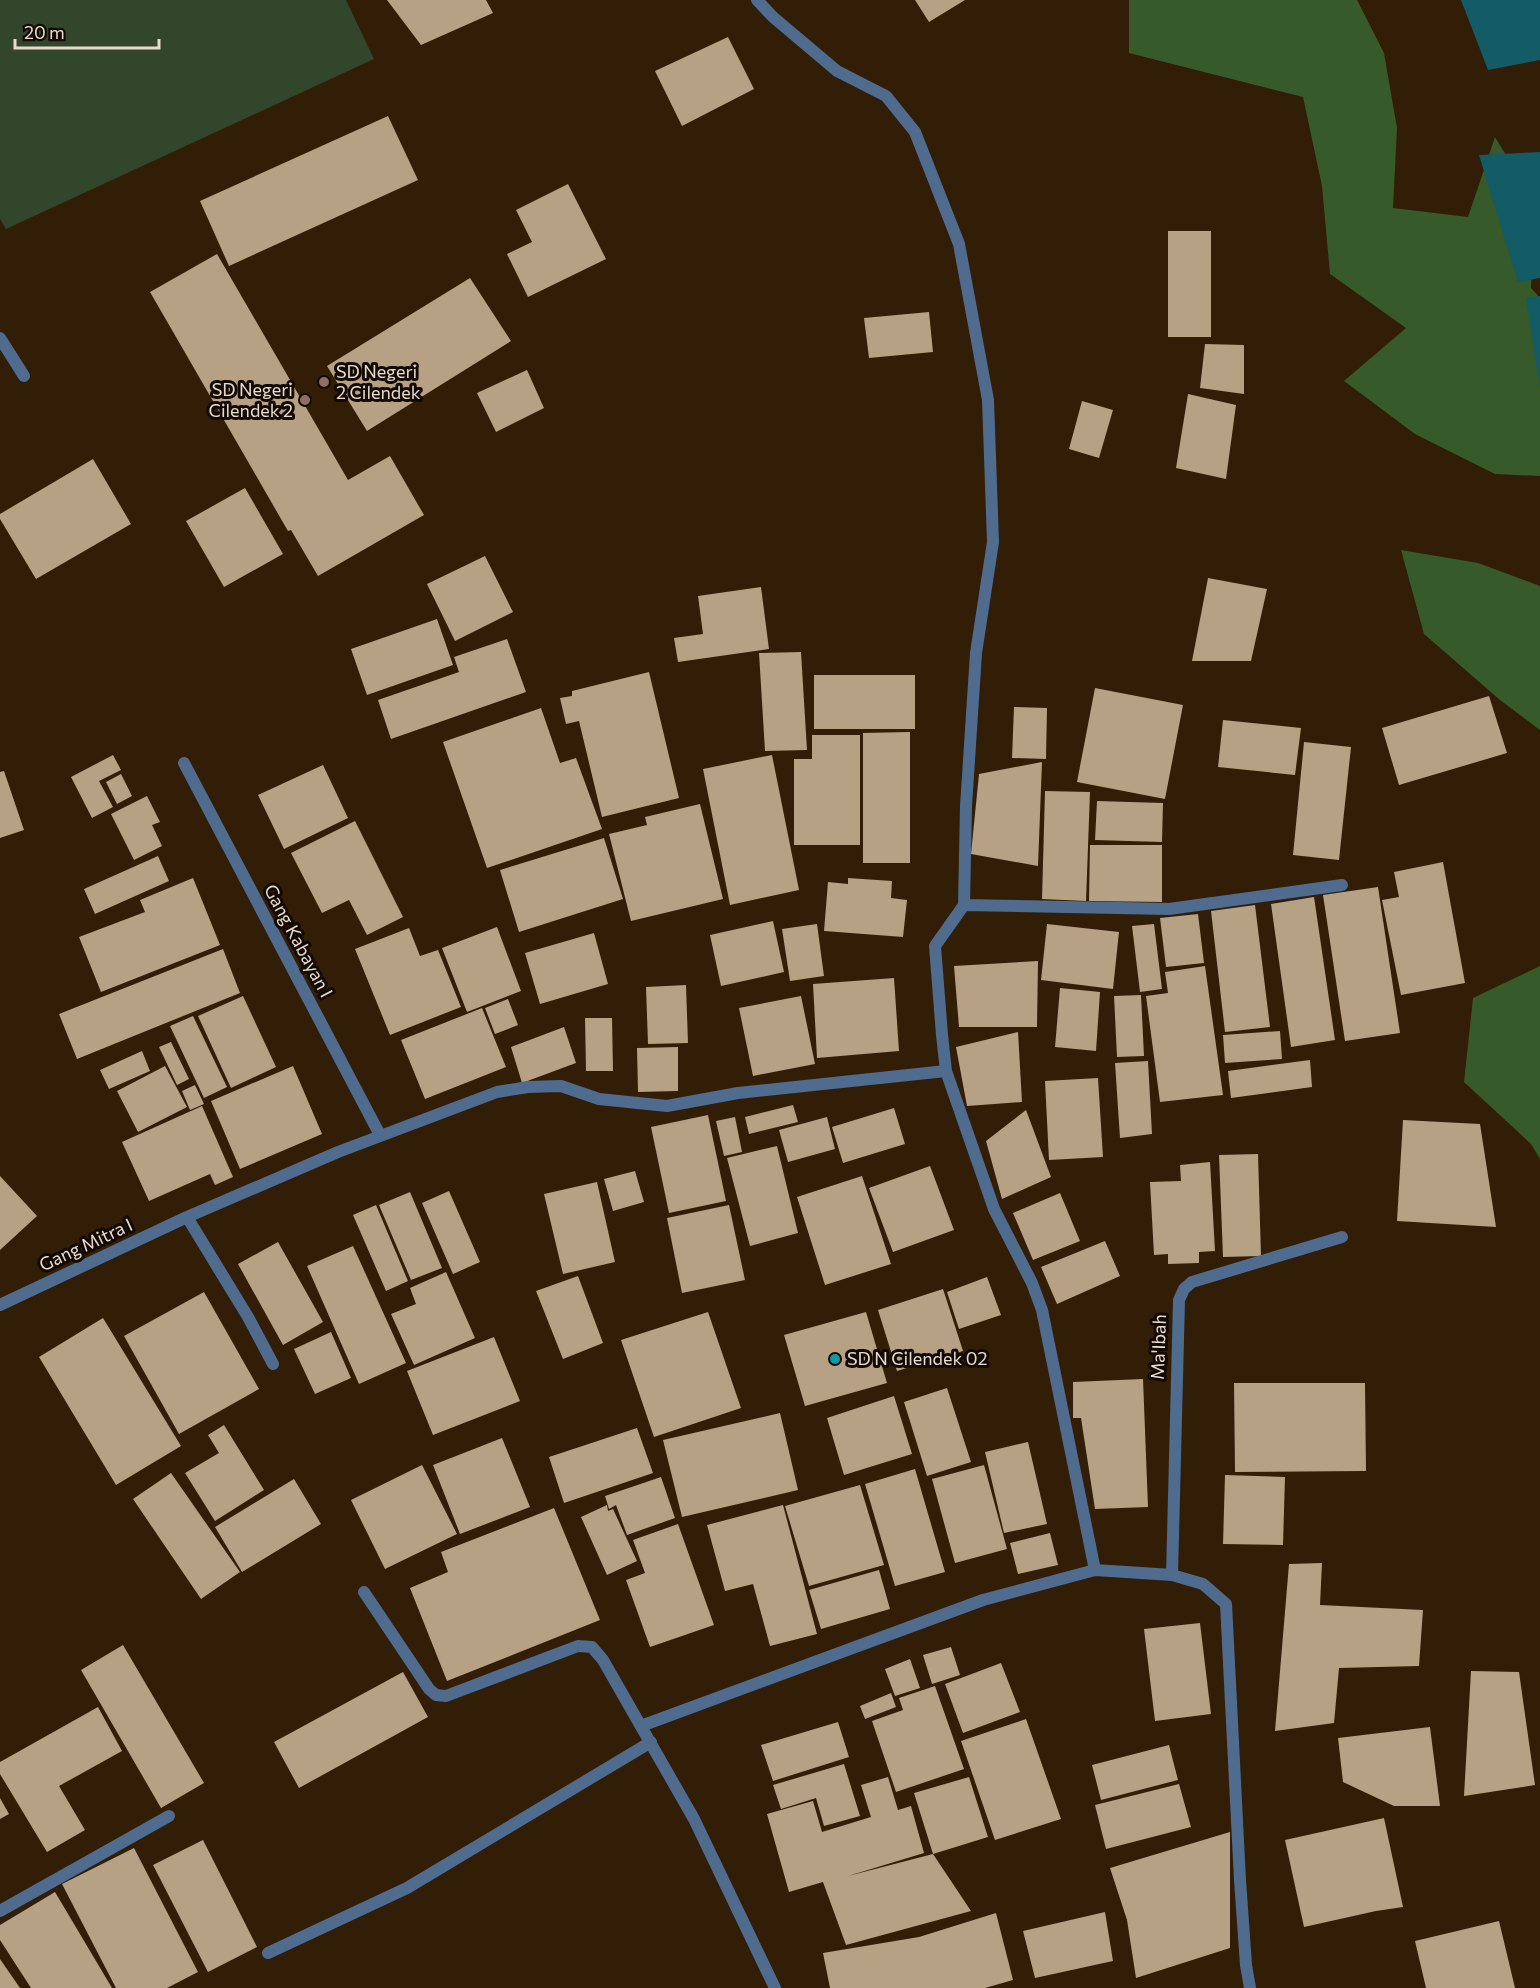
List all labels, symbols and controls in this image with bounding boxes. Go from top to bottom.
scale bar [15,12,159,50]
text: 20 m [24,21,65,43]
place label: SD Negeri 2 Cilendek [336,360,421,403]
marker: SD Negeri 2 Cilendek [317,375,331,389]
place label: SD Negeri Cilendek 2 [209,378,293,421]
marker: SD Negeri Cilendek 2 [298,393,312,407]
street label: Gang Kabayan I [260,880,338,1001]
street label: Gang Mitra I [35,1213,136,1275]
street label: Ma'Ibah [1146,1314,1170,1380]
place label: SD N Cilendek 02 [847,1347,987,1369]
marker: SD N Cilendek 02 [828,1352,842,1366]

